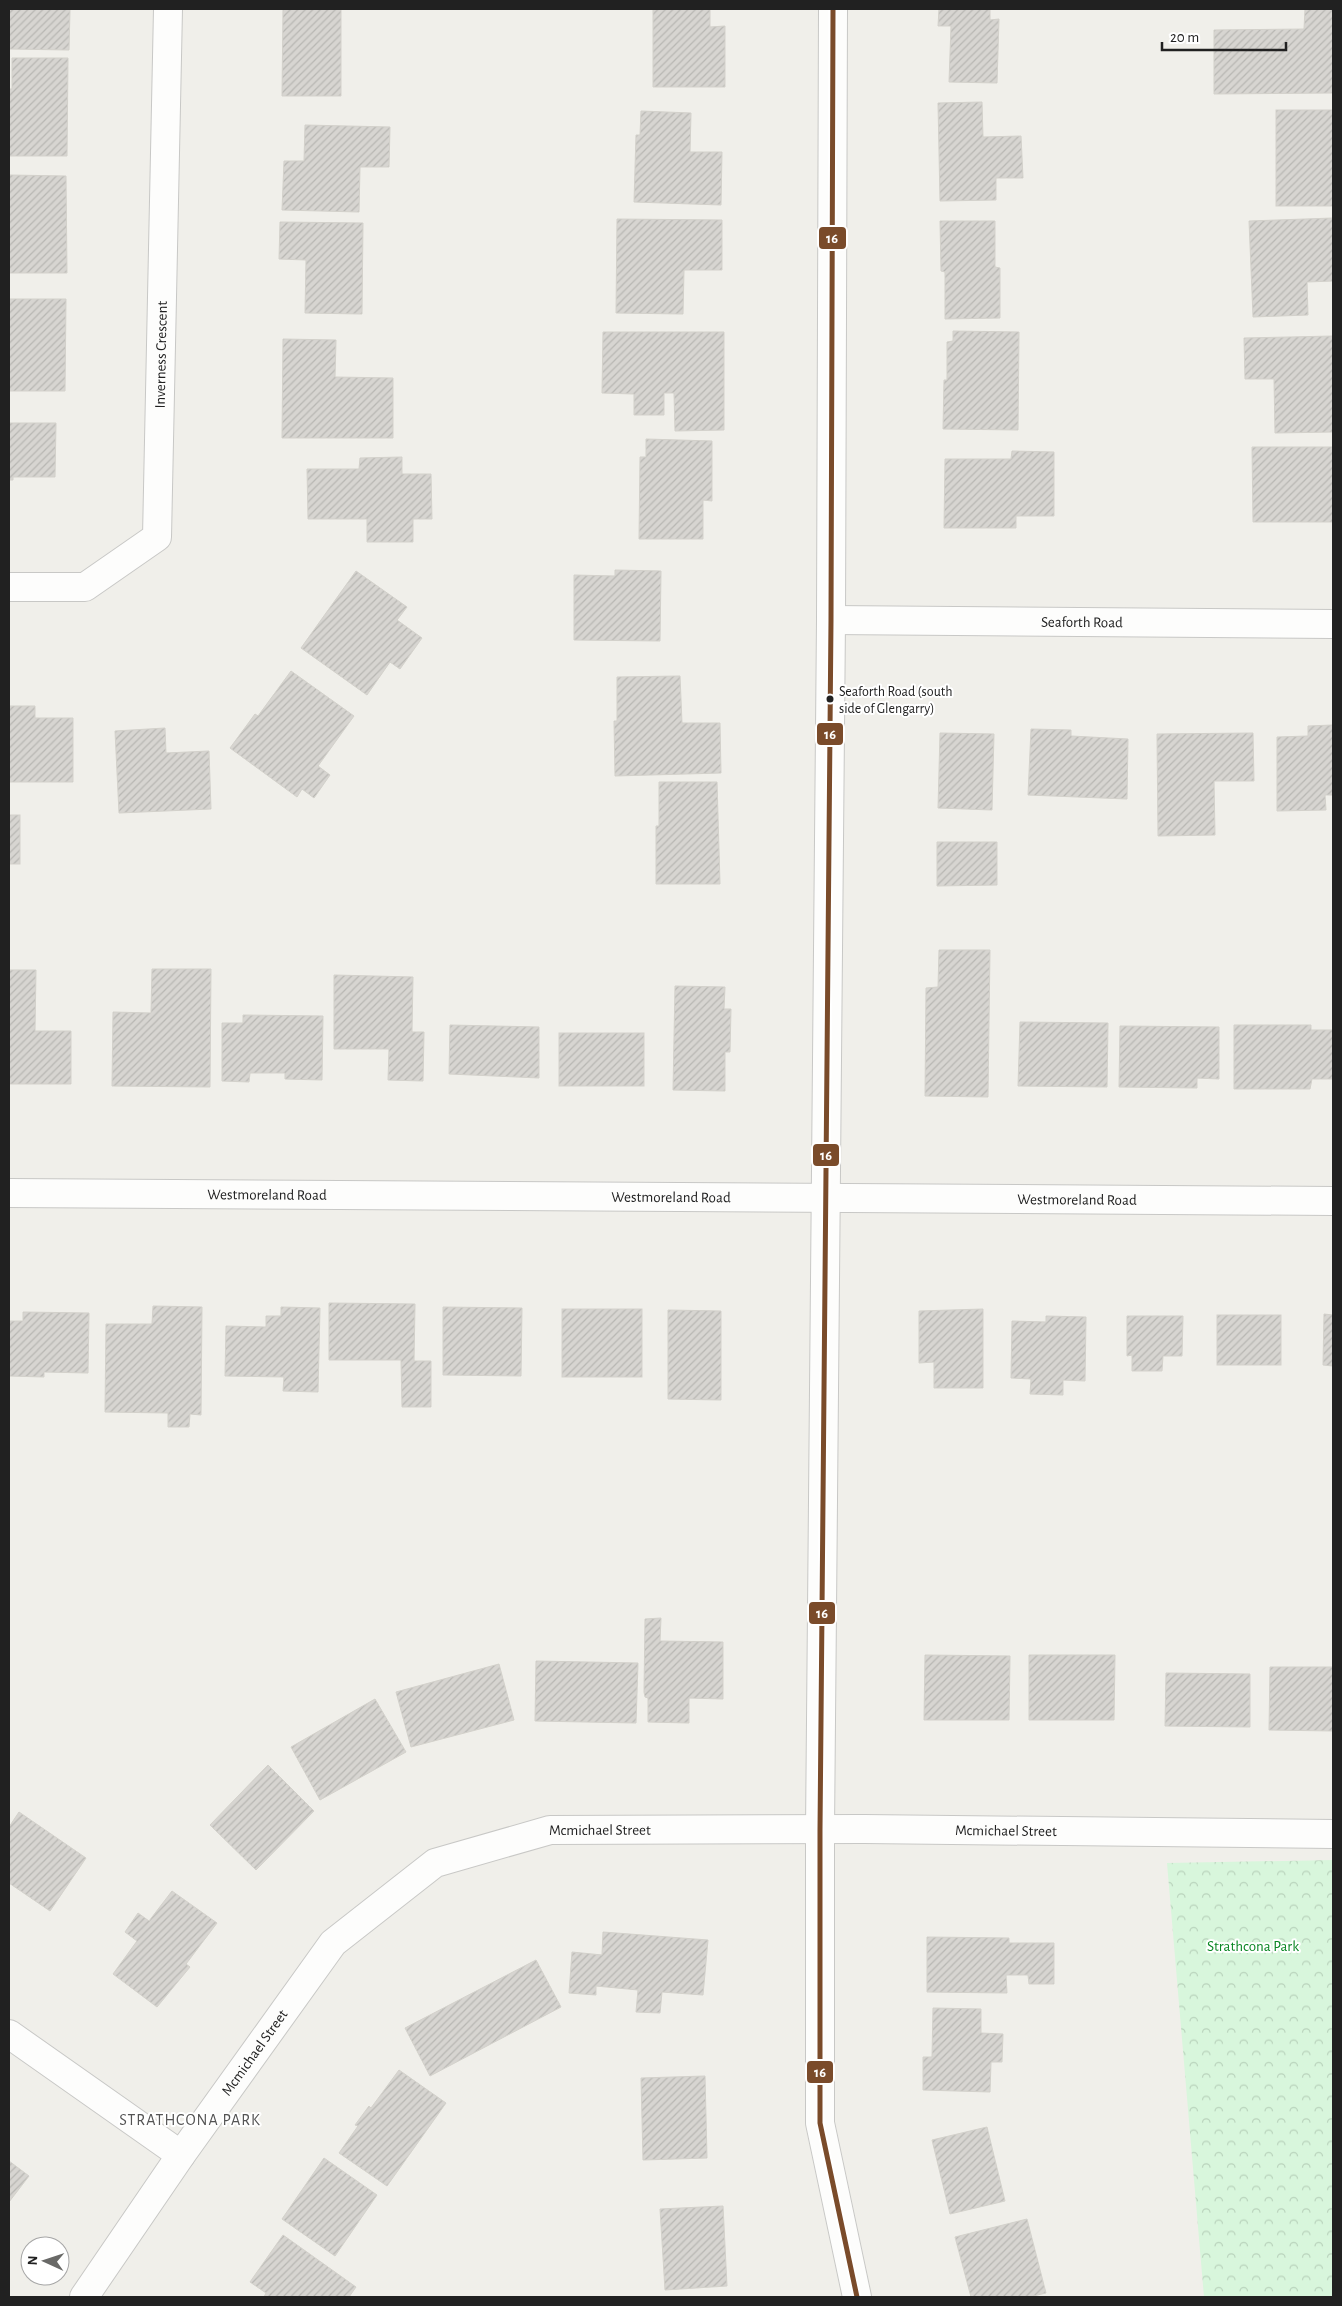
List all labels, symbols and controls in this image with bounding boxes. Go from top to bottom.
scale bar [1162,20,1286,52]
text: 20 m [1170,30,1199,45]
line badge: 16 [818,226,847,250]
text: 16 [826,232,838,246]
street label: Inverness Crescent [153,301,170,409]
street label: Seaforth Road [1041,615,1123,630]
place label: Seaforth Road (south side of Glengarry) [839,685,953,716]
marker: Seaforth Road (south side of Glengarry) [825,694,835,704]
line badge: 16 [816,722,844,746]
text: 16 [824,728,836,742]
line badge: 16 [812,1143,840,1167]
text: 16 [820,1149,832,1163]
street label: Westmoreland Road [207,1187,327,1203]
street label: Westmoreland Road [611,1190,731,1205]
street label: Westmoreland Road [1017,1192,1137,1208]
line badge: 16 [808,1601,836,1625]
text: 16 [816,1607,828,1621]
street label: Mcmichael Street [549,1823,651,1838]
street label: Mcmichael Street [955,1823,1057,1839]
park label: Strathcona Park [1207,1939,1299,1954]
street label: Mcmichael Street [219,2007,291,2099]
line badge: 16 [806,2060,834,2084]
text: 16 [814,2066,826,2080]
district label: STRATHCONA PARK [119,2112,261,2128]
north arrow [20,2236,70,2286]
text: N [26,2255,40,2266]

